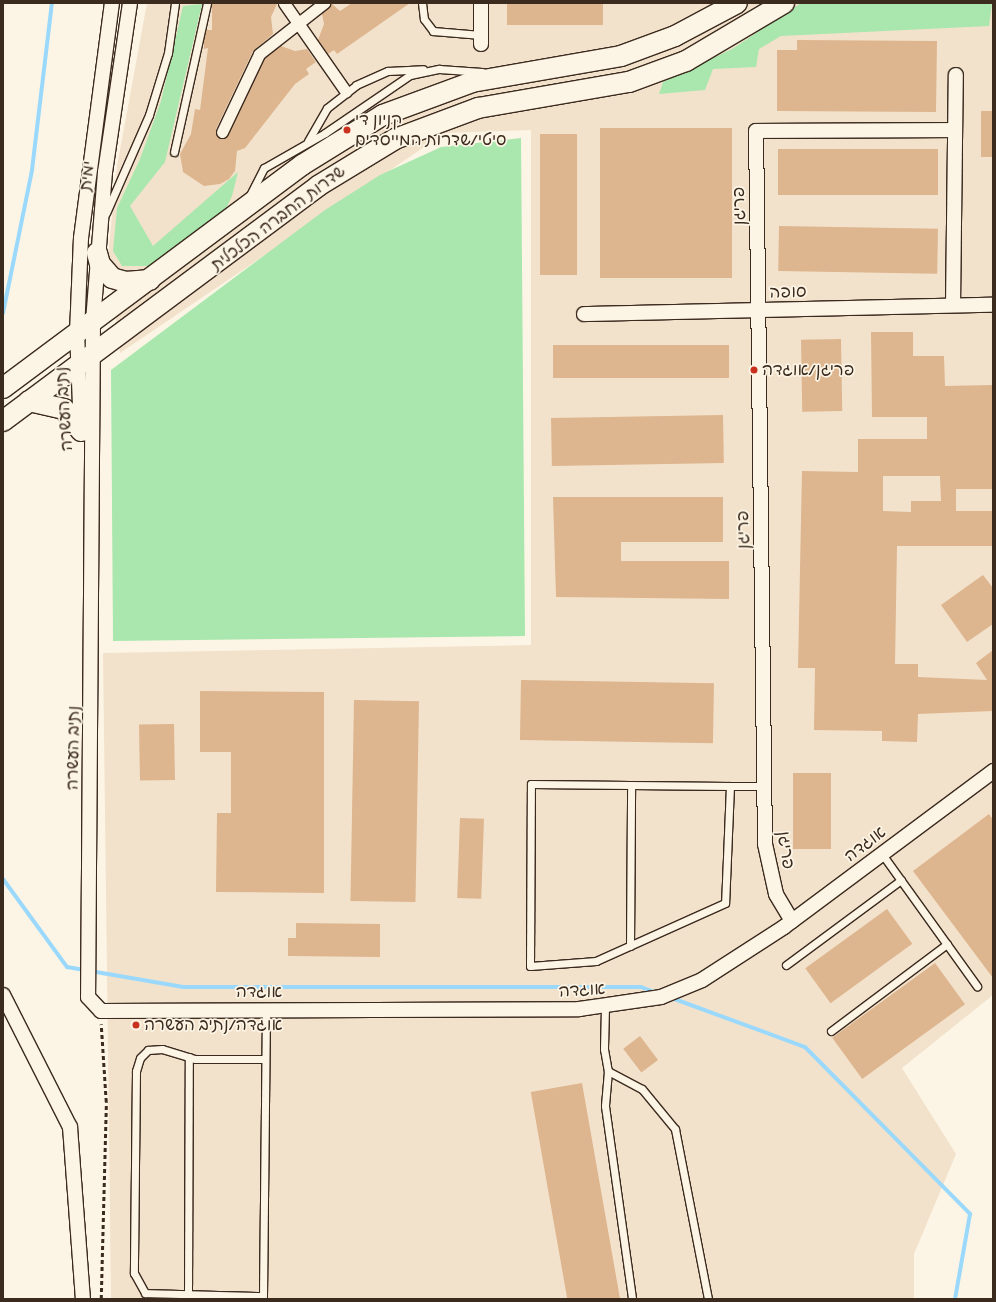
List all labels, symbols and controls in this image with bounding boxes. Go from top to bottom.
place label: קניון די סיטי/שדרות המייסדים [355,110,506,150]
marker: קניון די סיטי/שדרות המייסדים [342,125,352,135]
street label: ימית [75,160,99,192]
street label: שדרות החברה הכלכלית [207,161,349,275]
street label: פריגן [728,187,750,225]
street label: סופה [769,281,807,303]
place label: פריגן/אוגדה [762,360,854,380]
marker: פריגן/אוגדה [749,365,759,375]
street label: נתיב העשרה [51,366,77,452]
street label: פריגן [732,511,754,549]
street label: נתיב העשרה [62,705,84,791]
street label: אוגדה [840,822,890,866]
street label: פריגן [773,830,799,870]
street label: אוגדה [558,979,606,1001]
street label: אוגדה [236,982,282,1002]
place label: אוגדה/נתיב העשרה [144,1015,282,1035]
marker: אוגדה/נתיב העשרה [131,1020,141,1030]

